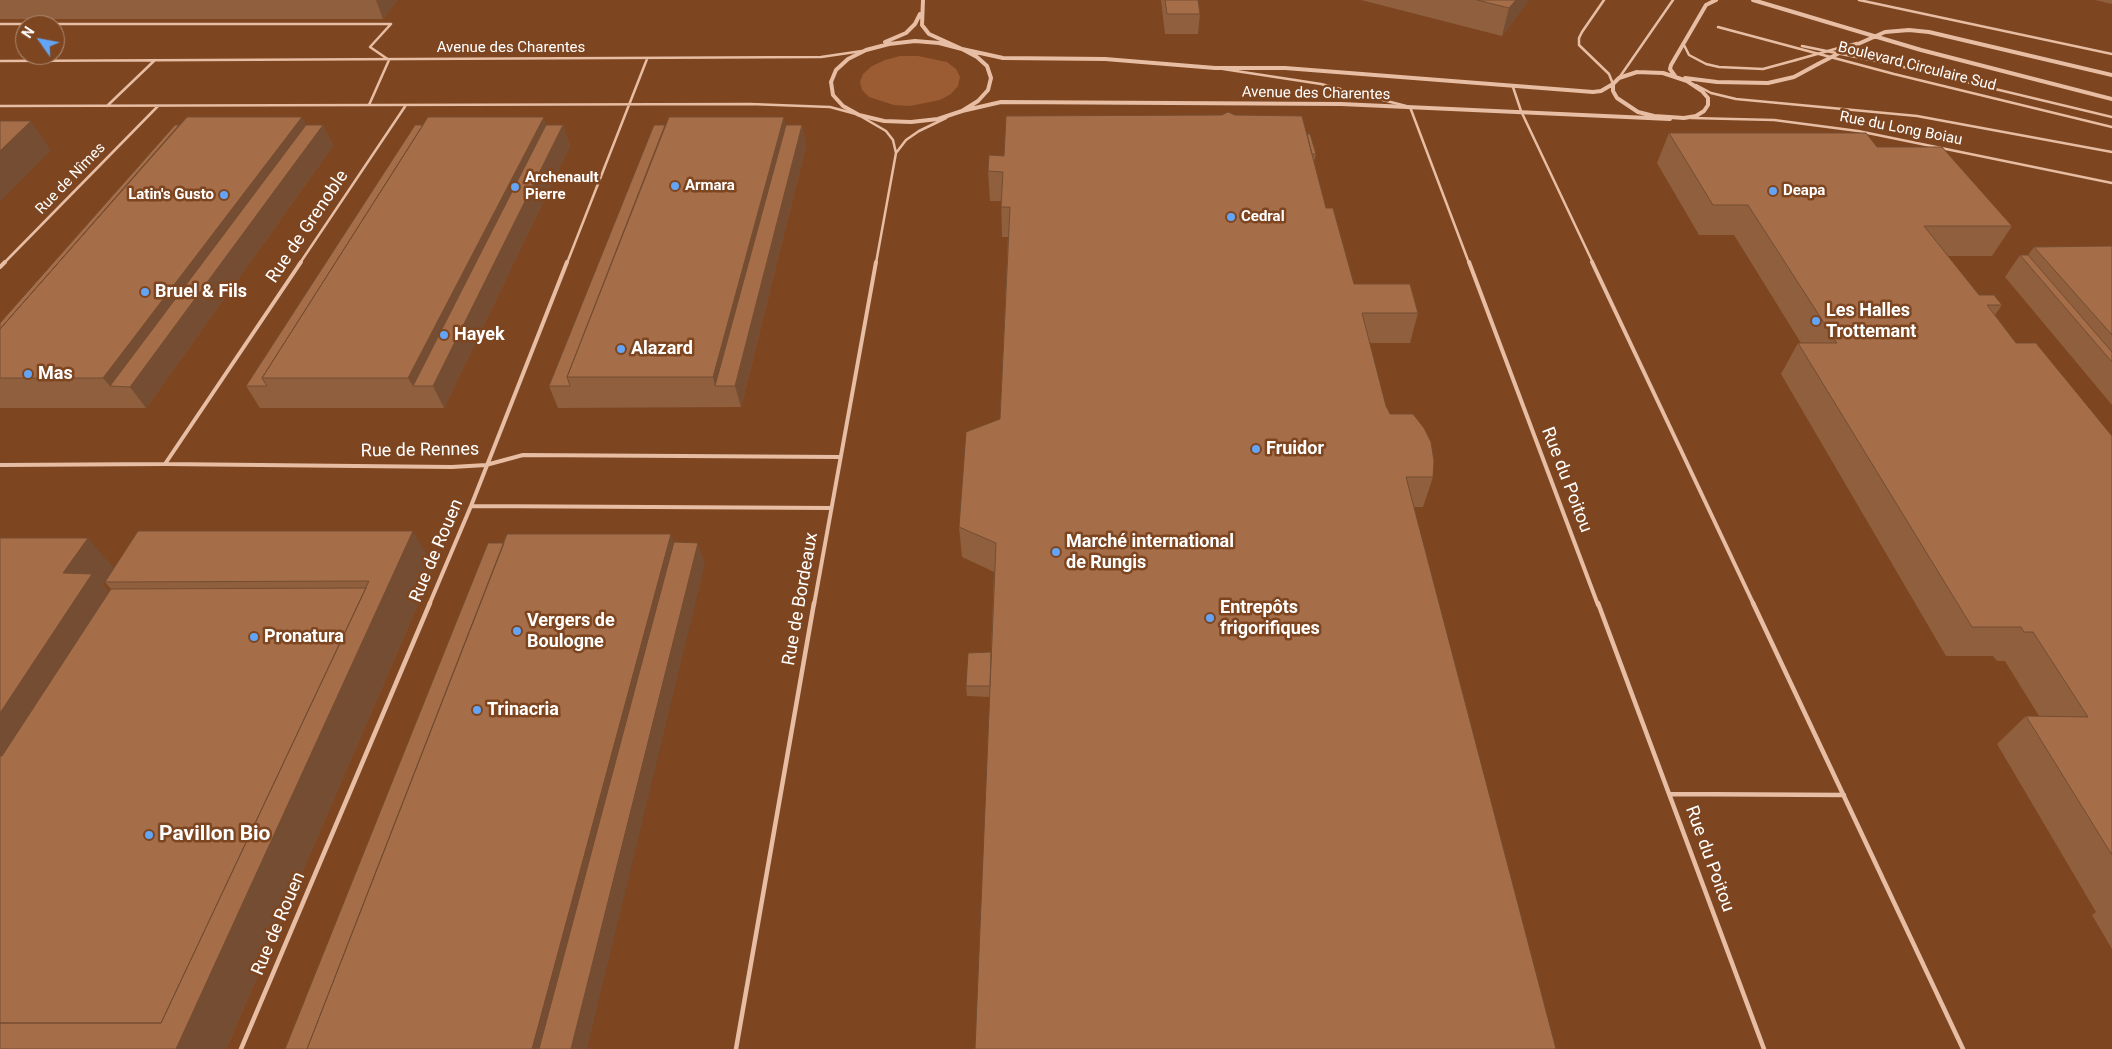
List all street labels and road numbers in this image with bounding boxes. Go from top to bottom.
street label: Avenue des Charentes [437,39,585,57]
street label: Boulevard Circulaire Sud [1836,39,1998,95]
street label: Avenue des Charentes [1242,84,1390,104]
street label: Rue du Long Boiau [1838,108,1964,150]
street label: Rue de Nîmes [32,139,110,219]
street label: Rue de Grenoble [262,167,354,287]
street label: Rue du Poitou [1536,424,1596,536]
street label: Rue de Rennes [361,439,479,463]
street label: Rue de Rouen [406,496,468,606]
street label: Rue de Bordeaux [779,531,823,667]
street label: Rue du Poitou [1680,803,1738,915]
street label: Rue de Rouen [248,869,310,979]

